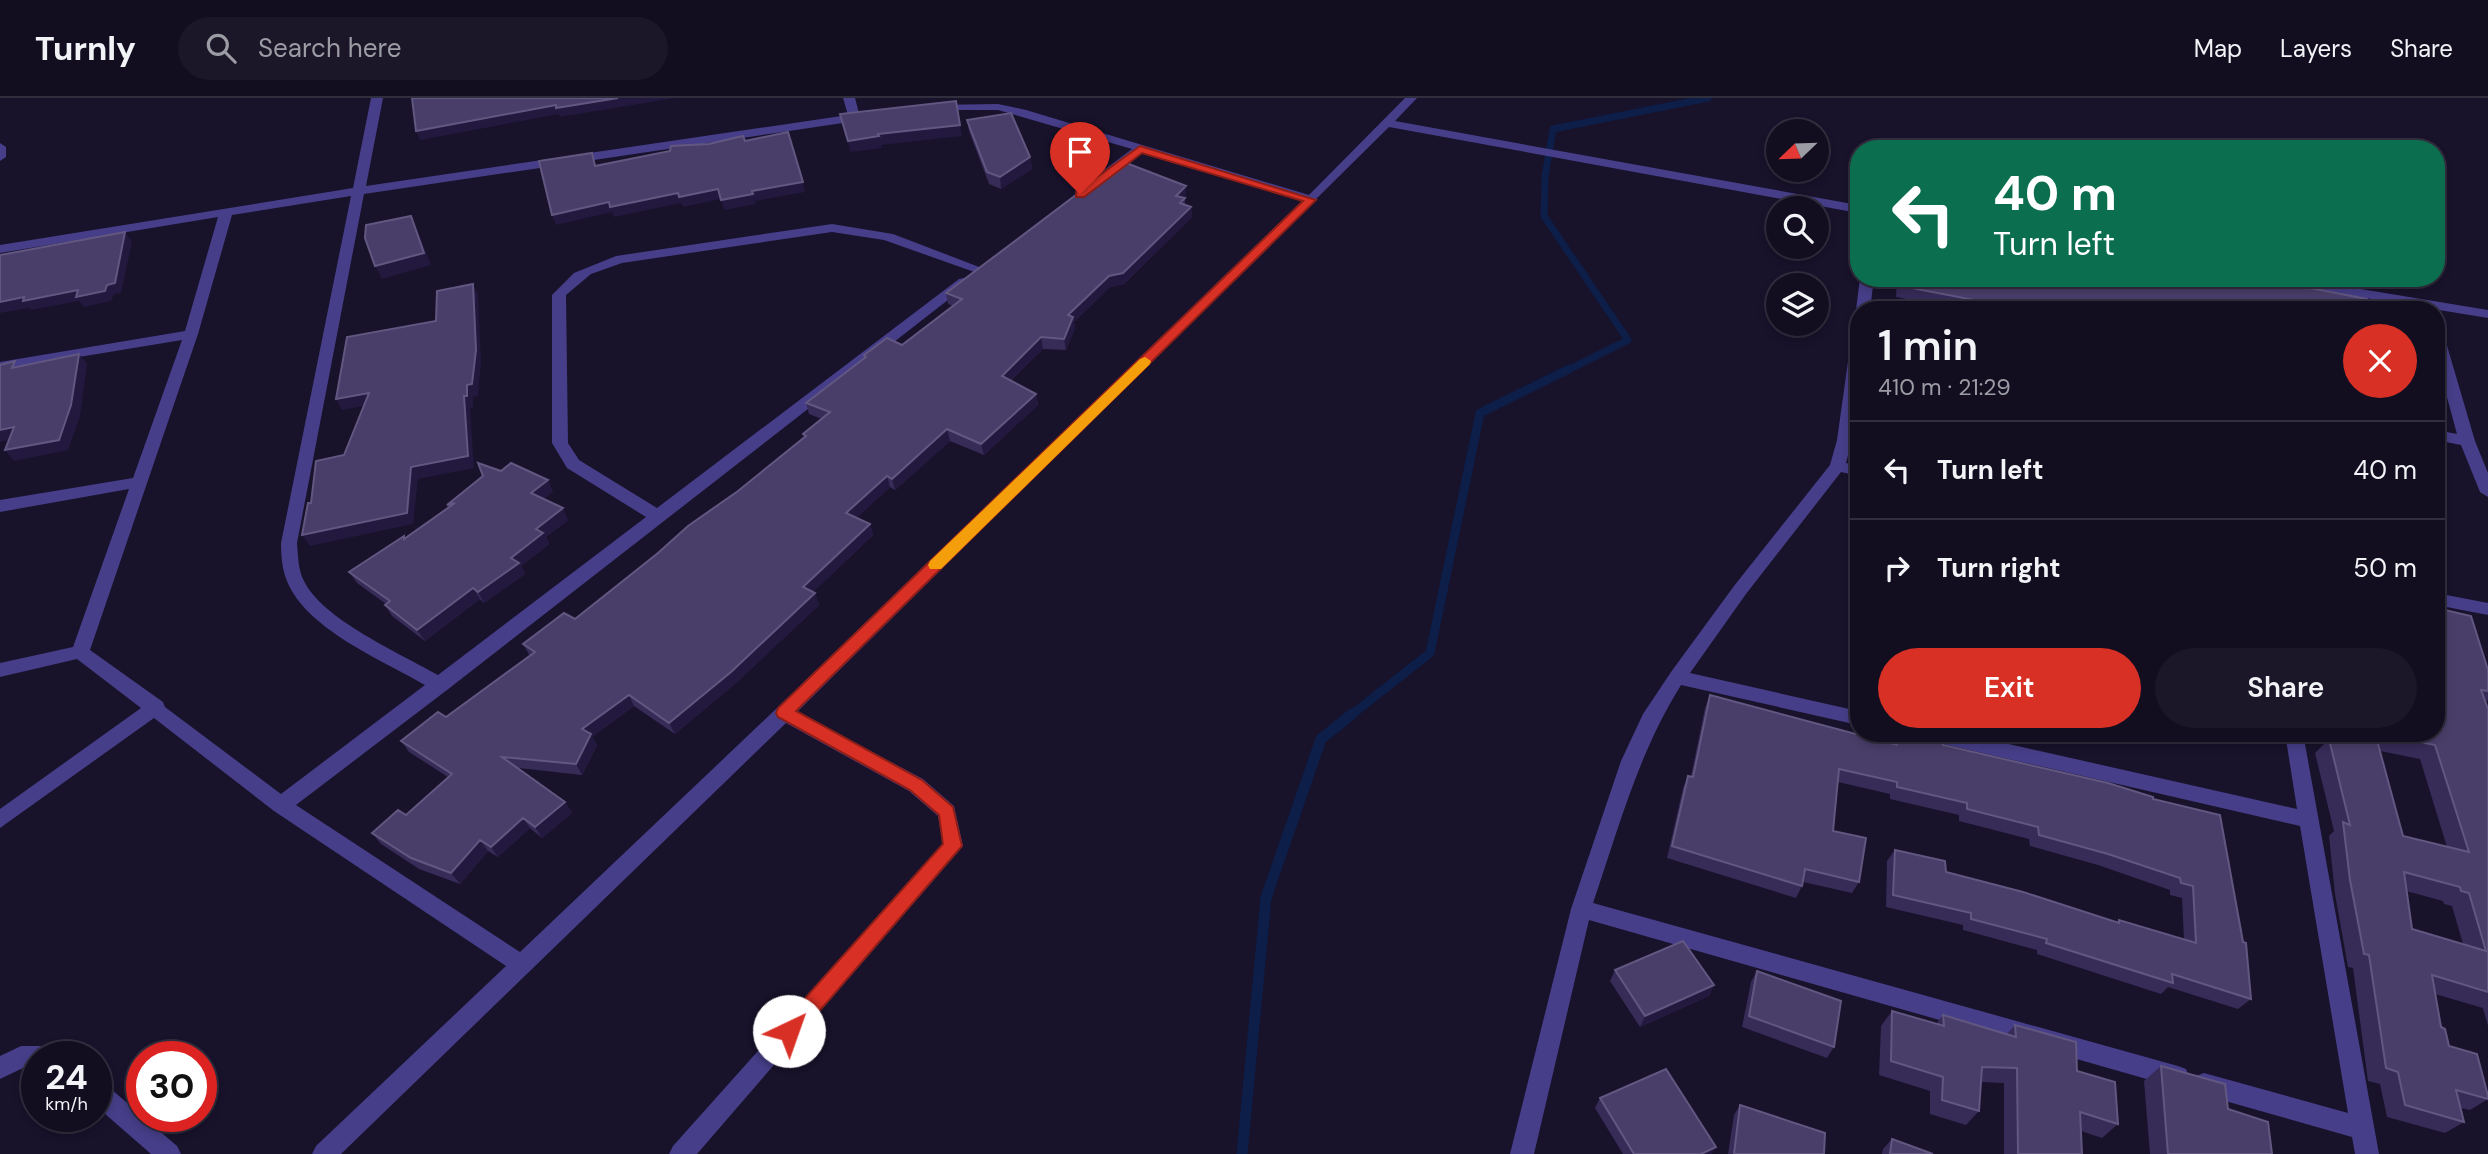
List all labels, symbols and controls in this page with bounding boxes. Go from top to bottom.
search box [178,17,668,80]
text: Turnly [35,27,136,70]
icon: search [202,29,240,67]
text: Search here [258,31,401,65]
text: Map [2194,33,2242,64]
text: Layers [2280,33,2352,64]
text: Share [2390,33,2453,64]
north arrow [1766,119,1829,182]
map controls [1766,119,1829,336]
pin [1050,122,1110,194]
icon: arrive [1061,133,1099,171]
text: 40 m [1993,161,2117,225]
icon: left [1878,168,1969,259]
button: search [1766,196,1829,259]
text: Turn left [1993,223,2115,265]
button: layers [1766,273,1829,336]
text: 1 min [1878,318,1978,373]
button: close [2343,324,2417,398]
text: 410 m · 21:29 [1878,372,2011,402]
icon: left [1878,451,1916,489]
text: Turn left [1937,453,2044,487]
text: 40 m [2353,453,2417,487]
icon: right [1878,549,1916,587]
text: Turn right [1937,551,2061,585]
text: 50 m [2353,551,2417,585]
button: Exit [1878,648,2141,728]
button: Share [2155,648,2417,728]
position arrow [752,994,826,1068]
speed limit sign: 30 [126,1041,217,1132]
text: 24 [45,1054,88,1100]
text: km/h [45,1092,88,1116]

